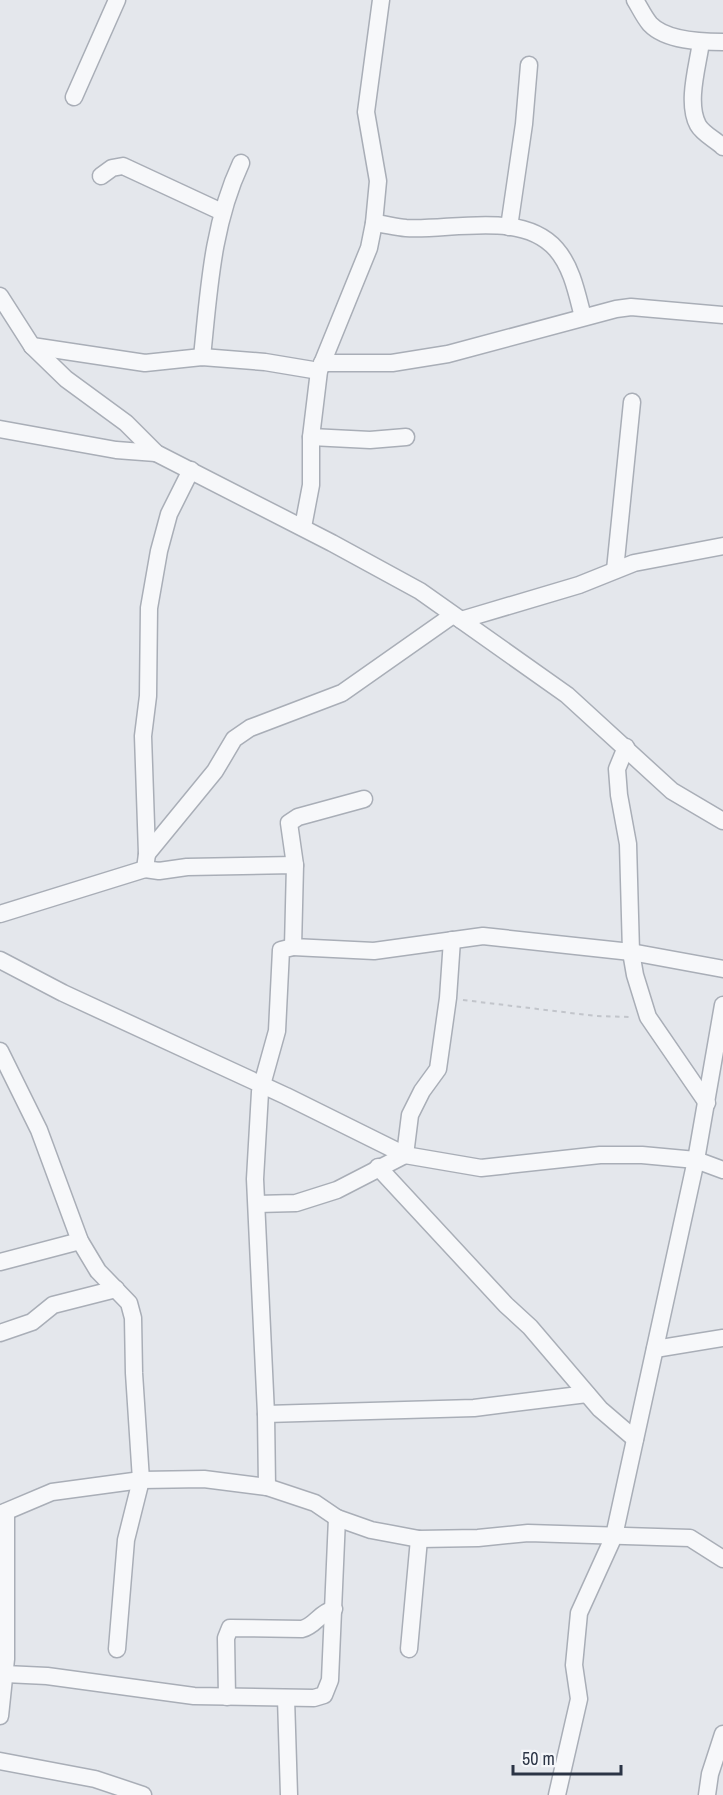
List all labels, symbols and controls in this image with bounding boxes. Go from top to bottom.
scale bar [513,1738,621,1776]
text: 50 m [522,1746,555,1771]

